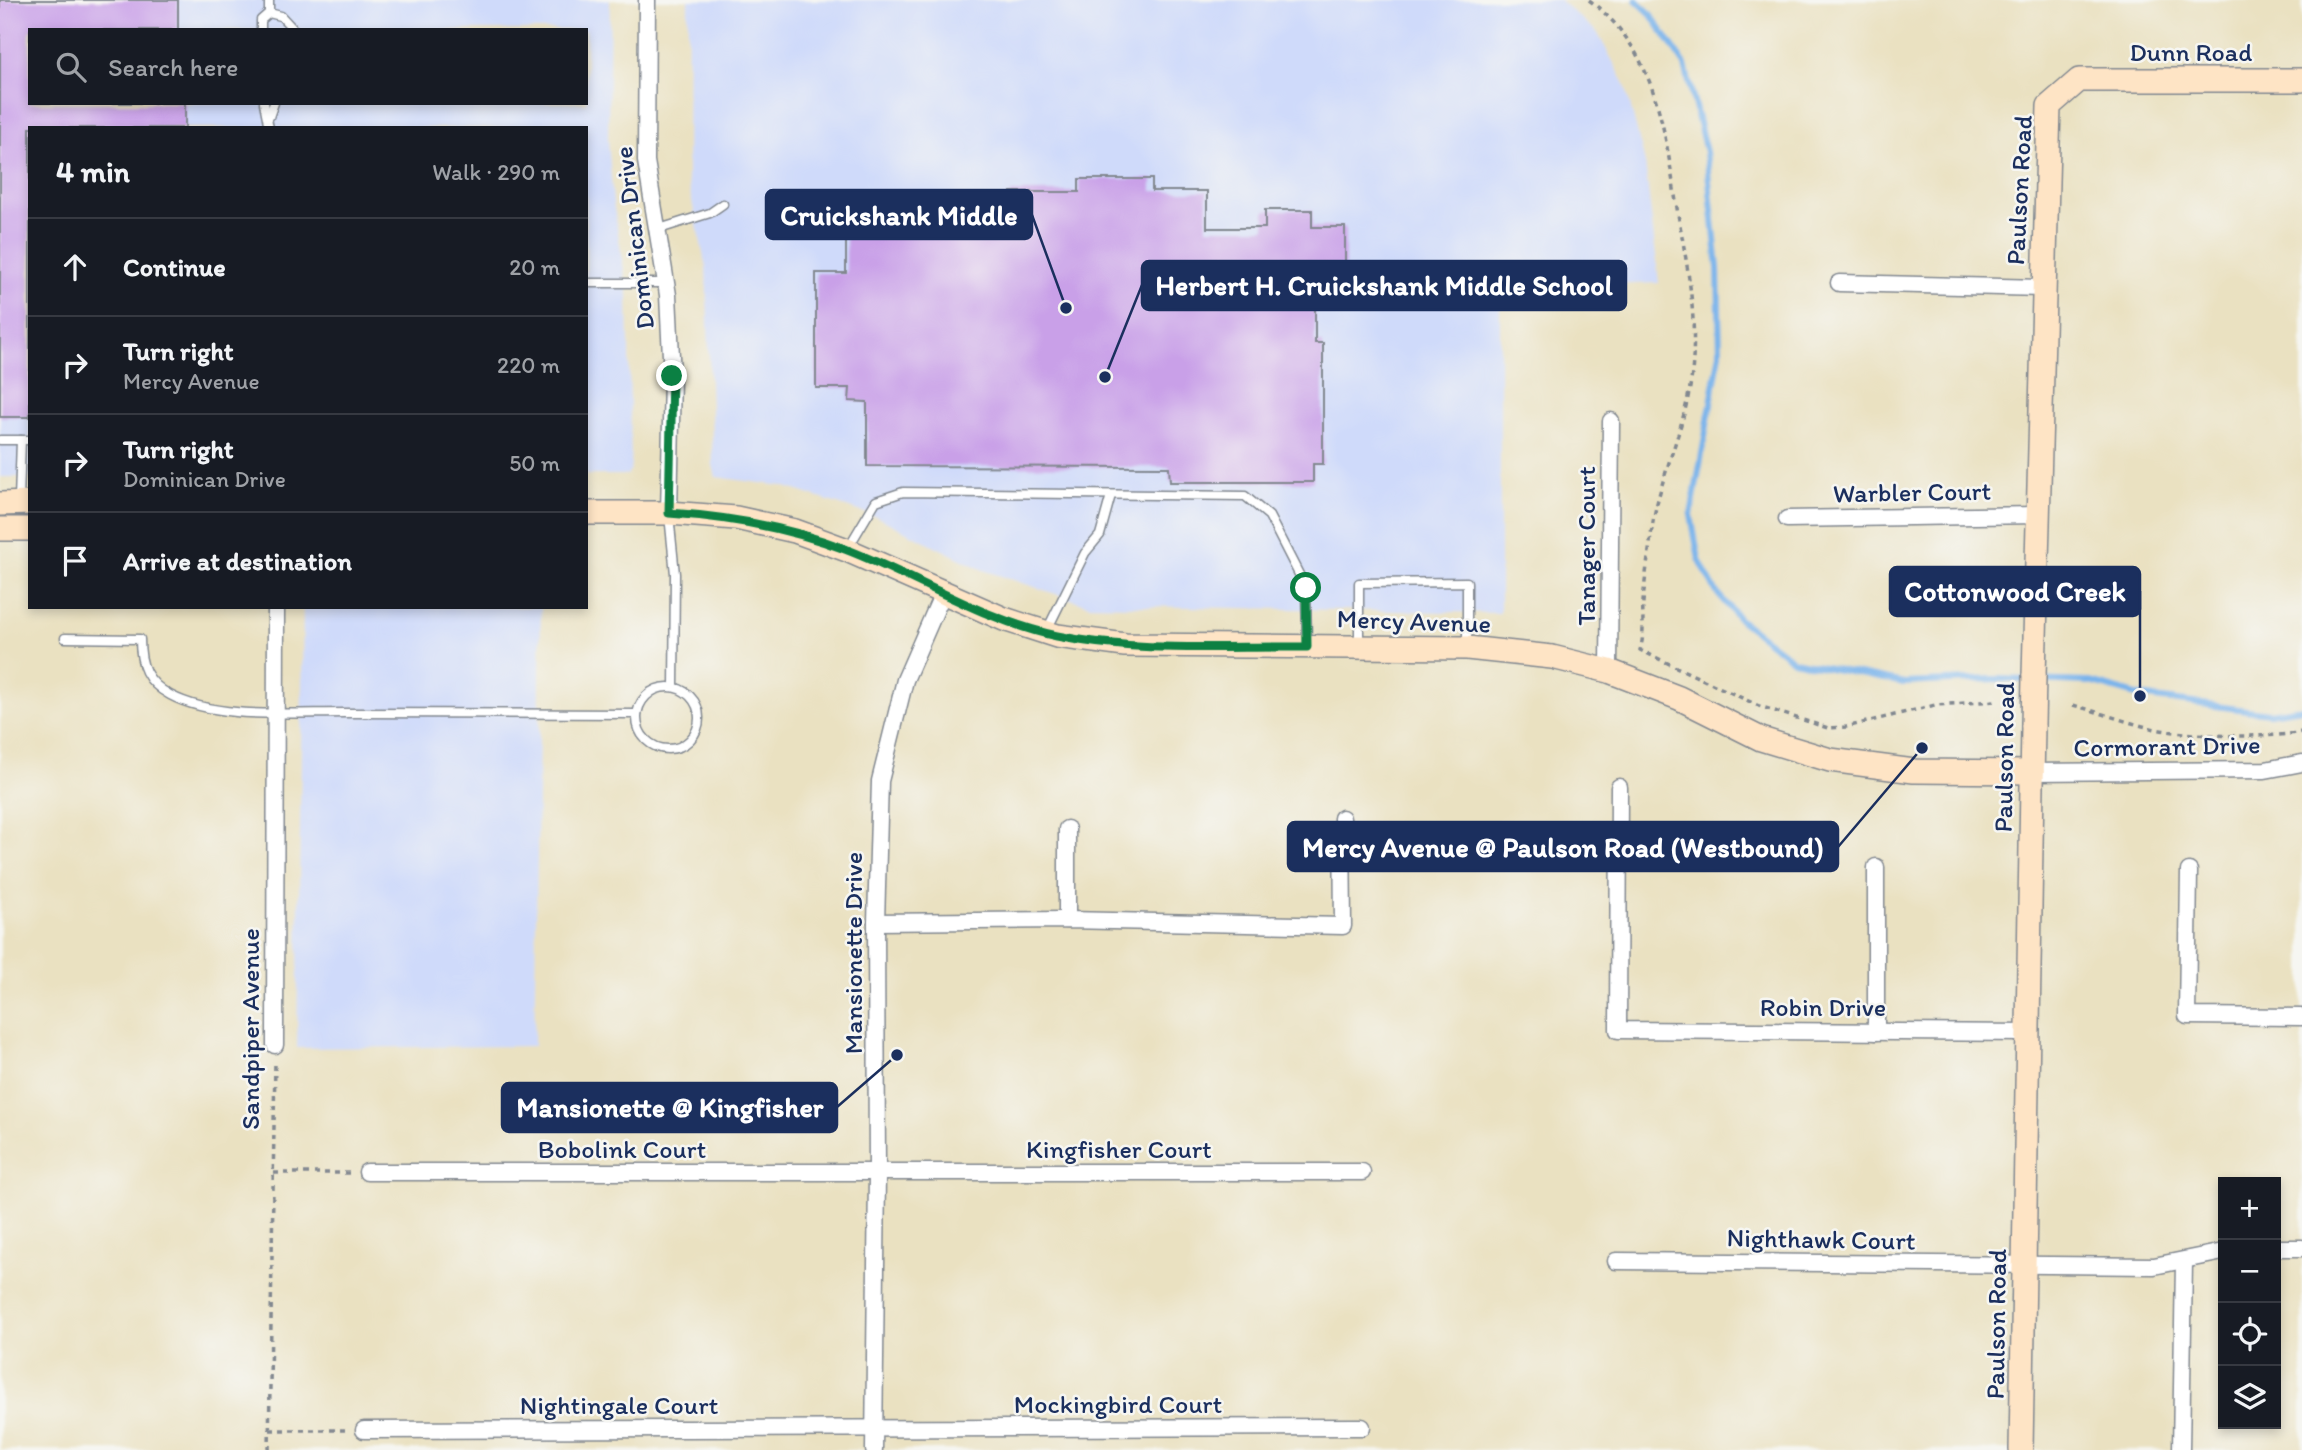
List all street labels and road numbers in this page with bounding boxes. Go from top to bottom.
street label: Dunn Road [2130,36,2252,68]
street label: Paulson Road [1999,113,2039,266]
street label: Dominican Drive [607,145,661,331]
street label: Tanager Court [1570,466,1602,626]
street label: Warbler Court [1833,475,1992,509]
street label: Mercy Avenue [1336,602,1492,640]
street label: Paulson Road [1987,681,2021,833]
street label: Cormorant Drive [2073,728,2261,764]
street label: Mansionette Drive [837,852,869,1054]
street label: Sandpiper Avenue [234,928,266,1130]
street label: Robin Drive [1760,991,1886,1023]
street label: Bobolink Court [538,1133,707,1165]
street label: Kingfisher Court [1026,1133,1212,1165]
street label: Nighthawk Court [1726,1221,1916,1257]
street label: Paulson Road [1979,1248,2013,1400]
street label: Mockingbird Court [1014,1388,1222,1420]
street label: Nightingale Court [520,1389,719,1421]

